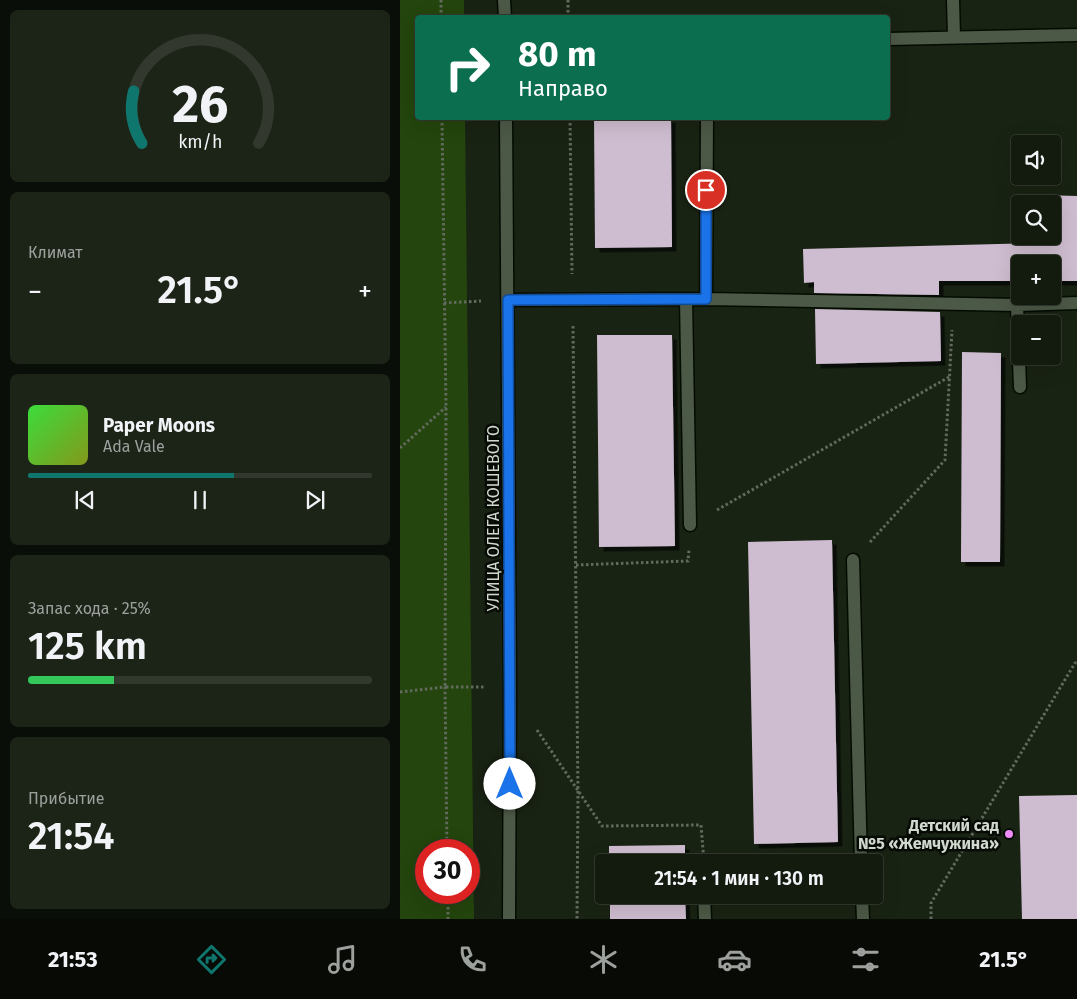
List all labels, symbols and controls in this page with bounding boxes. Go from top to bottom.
text: 80 m [518,33,597,75]
icon: right [435,35,500,100]
text: 26 [172,73,228,136]
text: Направо [518,75,608,102]
text: km/h [178,131,222,153]
map controls [1011,135,1061,365]
button: sound [1011,135,1061,185]
pin [685,169,727,211]
icon: arrive [692,176,720,204]
button: search [1011,195,1061,245]
text: Климат [28,243,83,262]
button: + [1011,255,1061,305]
text: 21.5° [158,267,242,313]
text: − [28,275,42,308]
text: + [358,275,372,308]
button: − [1011,315,1061,365]
text: Paper Moons [103,414,215,437]
street label: УЛИЦА ОЛЕГА КОШЕВОГО [484,425,503,611]
text: Ada Vale [103,437,165,456]
icon: previous [71,486,99,514]
icon: pause [186,486,214,514]
icon: next [301,486,329,514]
text: Запас хода · 25% [28,599,151,618]
text: 125 km [28,623,147,669]
position arrow [483,757,535,809]
text: Прибытие [28,789,104,808]
text: 21:54 [28,813,115,859]
place label: Детский сад №5 «Жемчужина» [858,816,999,853]
marker: Детский сад №5 «Жемчужина» [1003,828,1015,840]
speed limit sign: 30 [415,839,480,904]
text: 21:54 · 1 мин · 130 m [654,867,824,890]
icon: directions [194,942,229,977]
icon: music [325,942,360,977]
icon: phone [455,942,490,977]
icon: climate [586,942,621,977]
icon: car [717,942,752,977]
icon: filters [848,942,883,977]
text: 21:53 [48,946,98,973]
text: 21.5° [979,946,1029,973]

